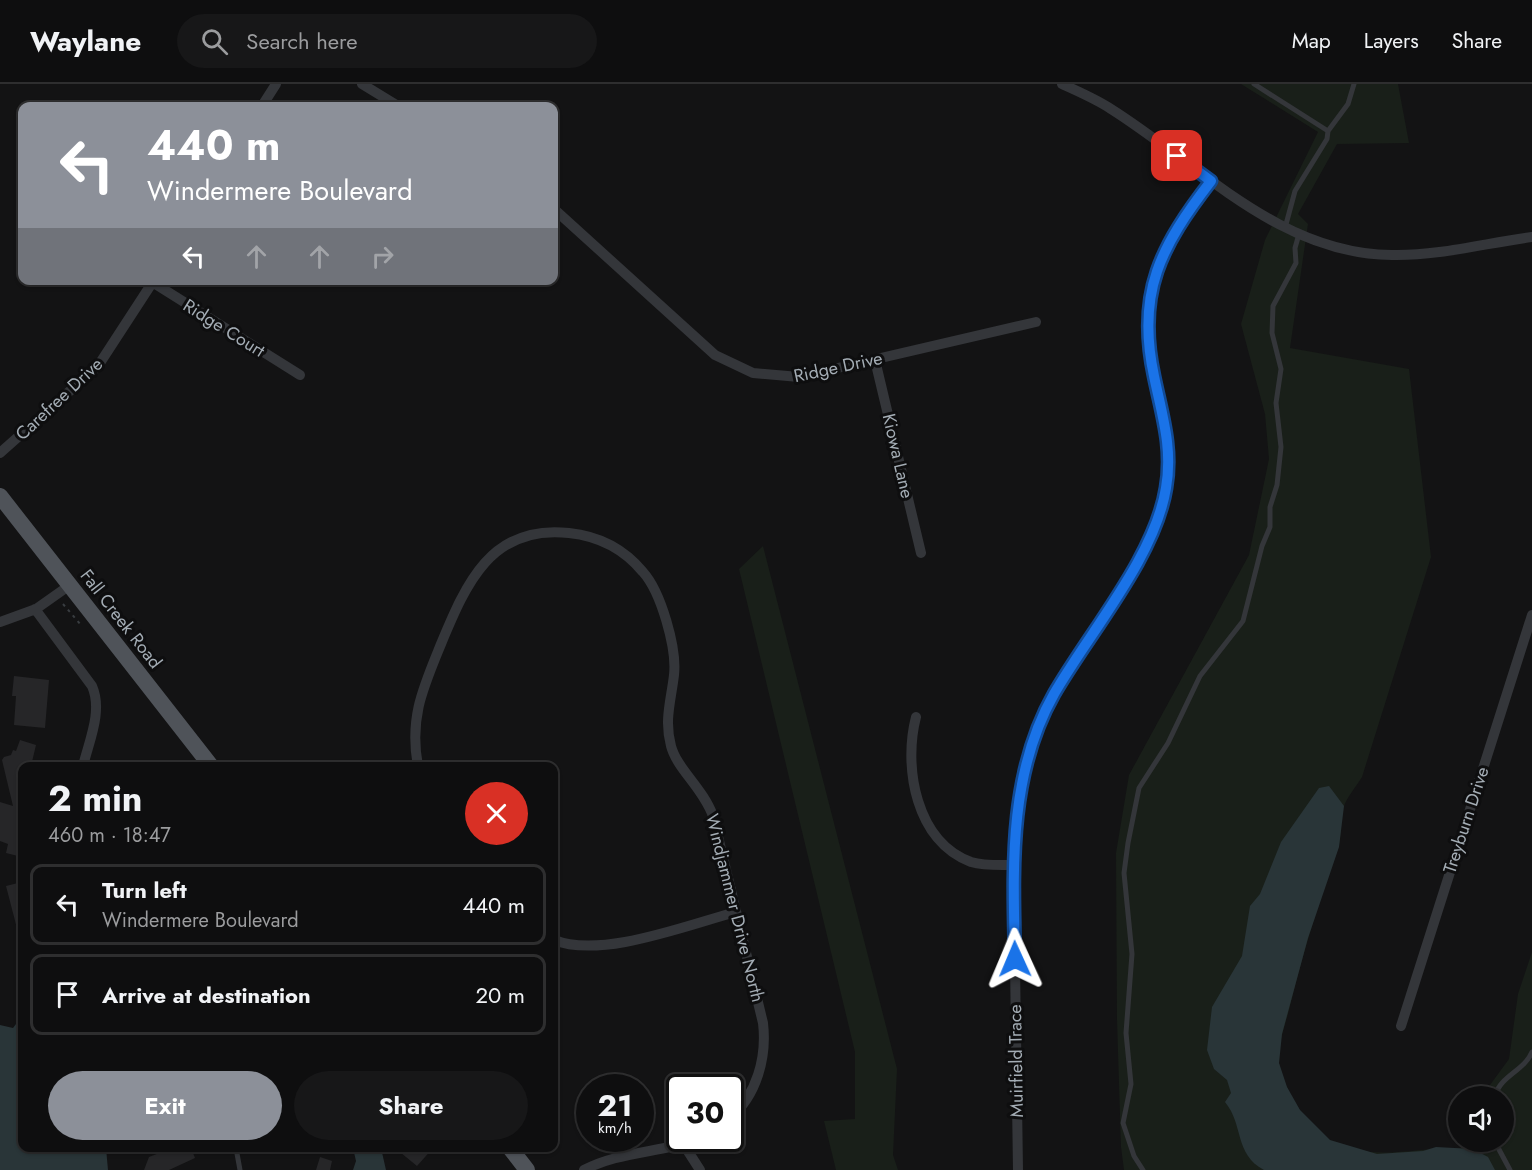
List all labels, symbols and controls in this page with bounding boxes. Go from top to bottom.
search box [177,14,597,68]
text: Waylane [30,21,141,62]
icon: search [198,25,231,58]
text: Search here [246,25,358,57]
text: Map [1292,26,1331,56]
text: Layers [1364,26,1419,56]
text: Share [1452,26,1502,56]
text: 440 m [147,115,280,176]
icon: left [48,126,126,204]
pin [1151,130,1202,181]
icon: arrive [1160,139,1193,172]
text: Windermere Boulevard [147,171,413,210]
icon: left [177,240,210,273]
icon: ahead [240,240,273,273]
icon: ahead [303,240,336,273]
icon: right [366,240,399,273]
street label: Ridge Court [178,293,270,364]
street label: Ridge Drive [791,345,885,389]
street label: Carefree Drive [9,352,109,446]
street label: Kiowa Lane [876,411,920,501]
street label: Fall Creek Road [74,564,168,674]
street label: Treyburn Drive [1437,763,1495,877]
text: 2 min [48,772,143,824]
button: close [465,782,528,845]
street label: Windjammer Drive North [699,811,771,1005]
text: 460 m · 18:47 [48,821,171,850]
text: Turn left [102,874,187,906]
icon: left [51,888,84,921]
text: 440 m [462,889,525,921]
text: Windermere Boulevard [102,906,299,935]
position arrow [983,927,1047,991]
icon: arrive [51,978,84,1011]
text: Arrive at destination [102,979,311,1011]
text: 20 m [476,979,525,1011]
street label: Muirfield Trace [1002,1004,1030,1118]
button: Exit [48,1071,282,1140]
button: Share [294,1071,528,1140]
speed limit sign: 30 [666,1074,744,1152]
text: 21 [598,1084,632,1127]
map controls [1448,1086,1514,1152]
button: sound [1448,1086,1514,1152]
text: km/h [598,1117,632,1139]

